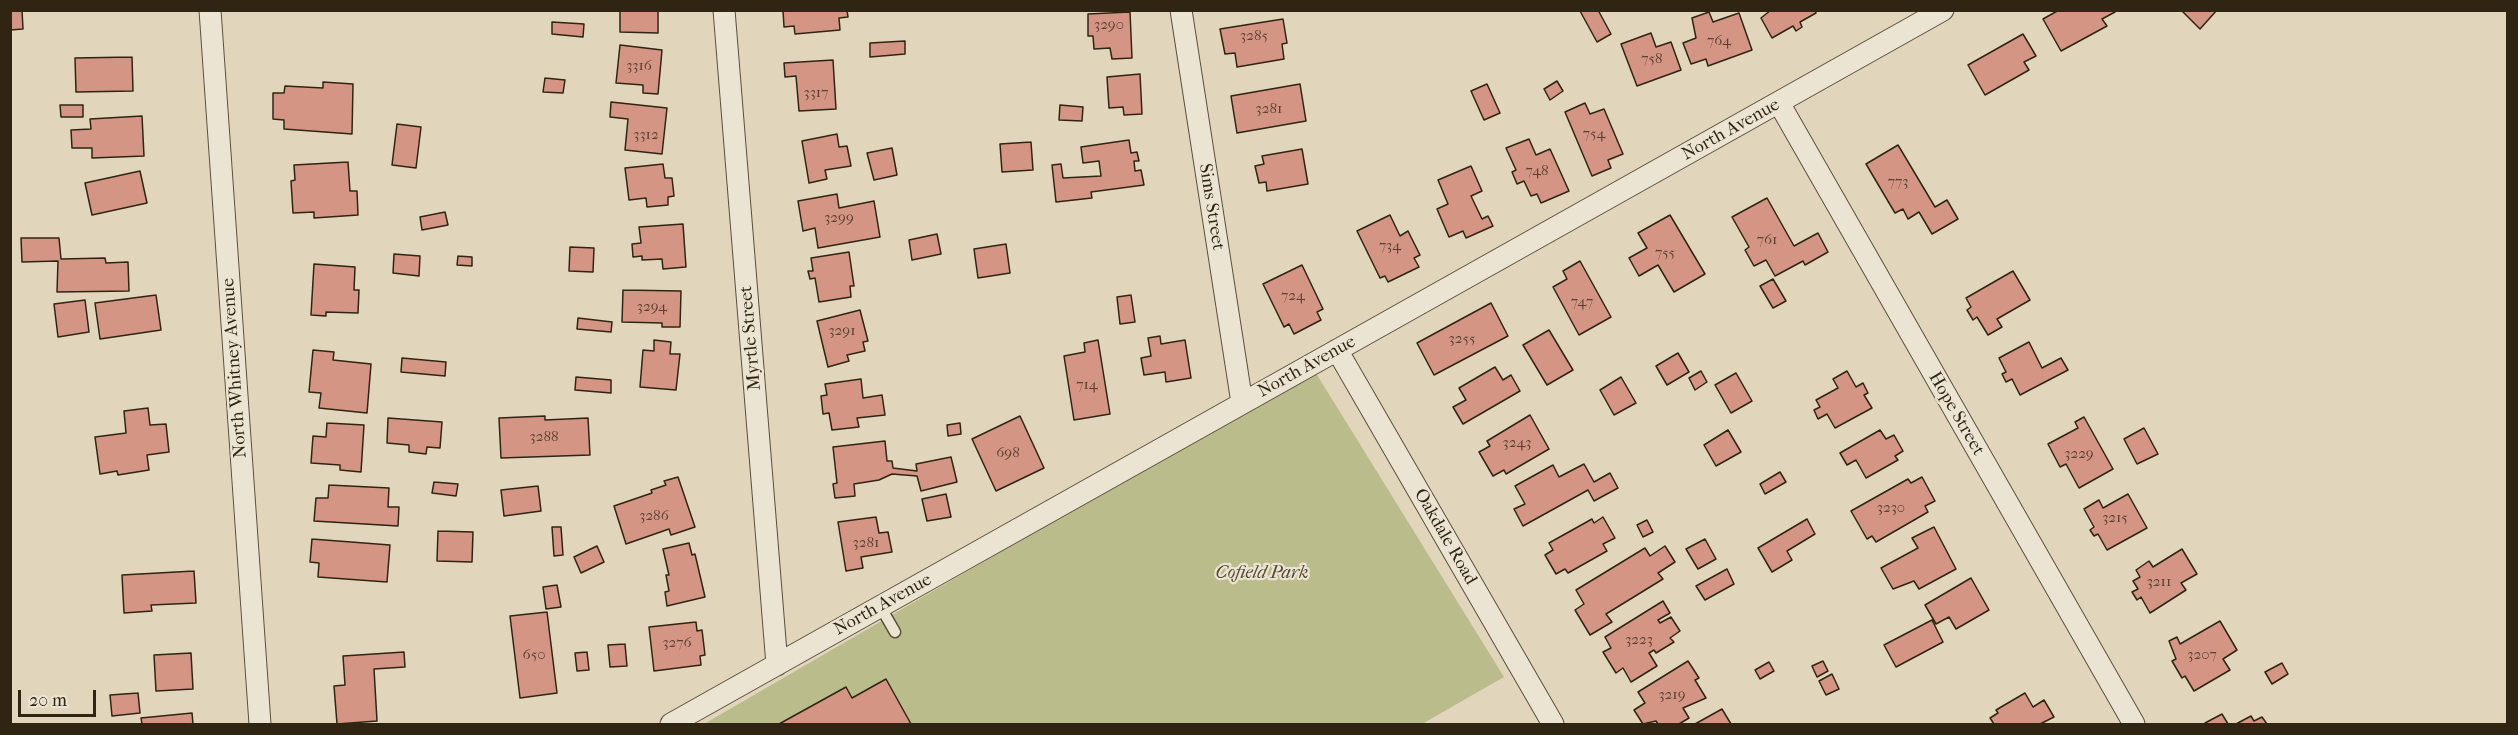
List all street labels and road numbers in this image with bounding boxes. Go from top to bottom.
street label: North Avenue [1678,94,1784,166]
street label: Sims Street [1193,162,1229,252]
street label: North Whitney Avenue [218,277,252,459]
street label: Myrtle Street [736,285,766,391]
street label: North Avenue [1254,331,1360,403]
street label: Hope Street [1923,368,1989,460]
street label: Oakdale Road [1409,485,1481,589]
street label: North Avenue [830,569,936,641]

